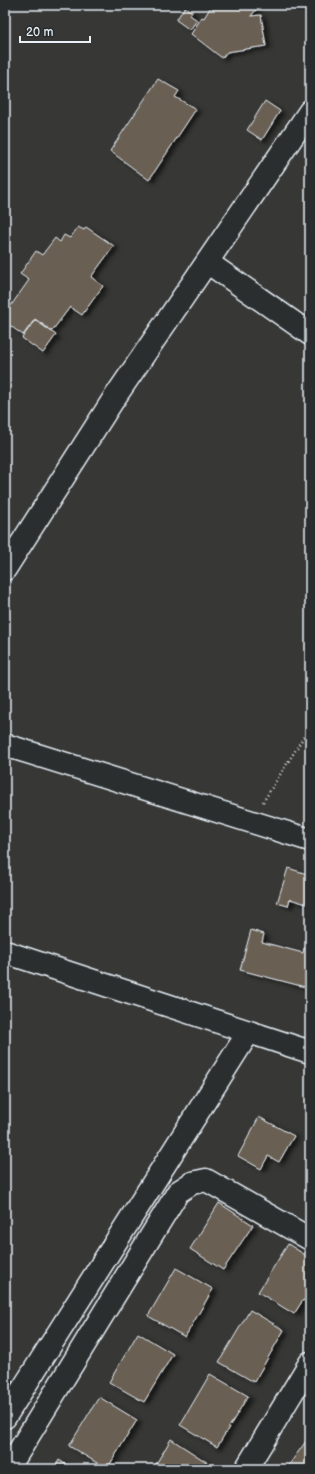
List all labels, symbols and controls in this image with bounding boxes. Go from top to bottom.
scale bar [20,18,90,44]
text: 20 m [26,25,53,40]

